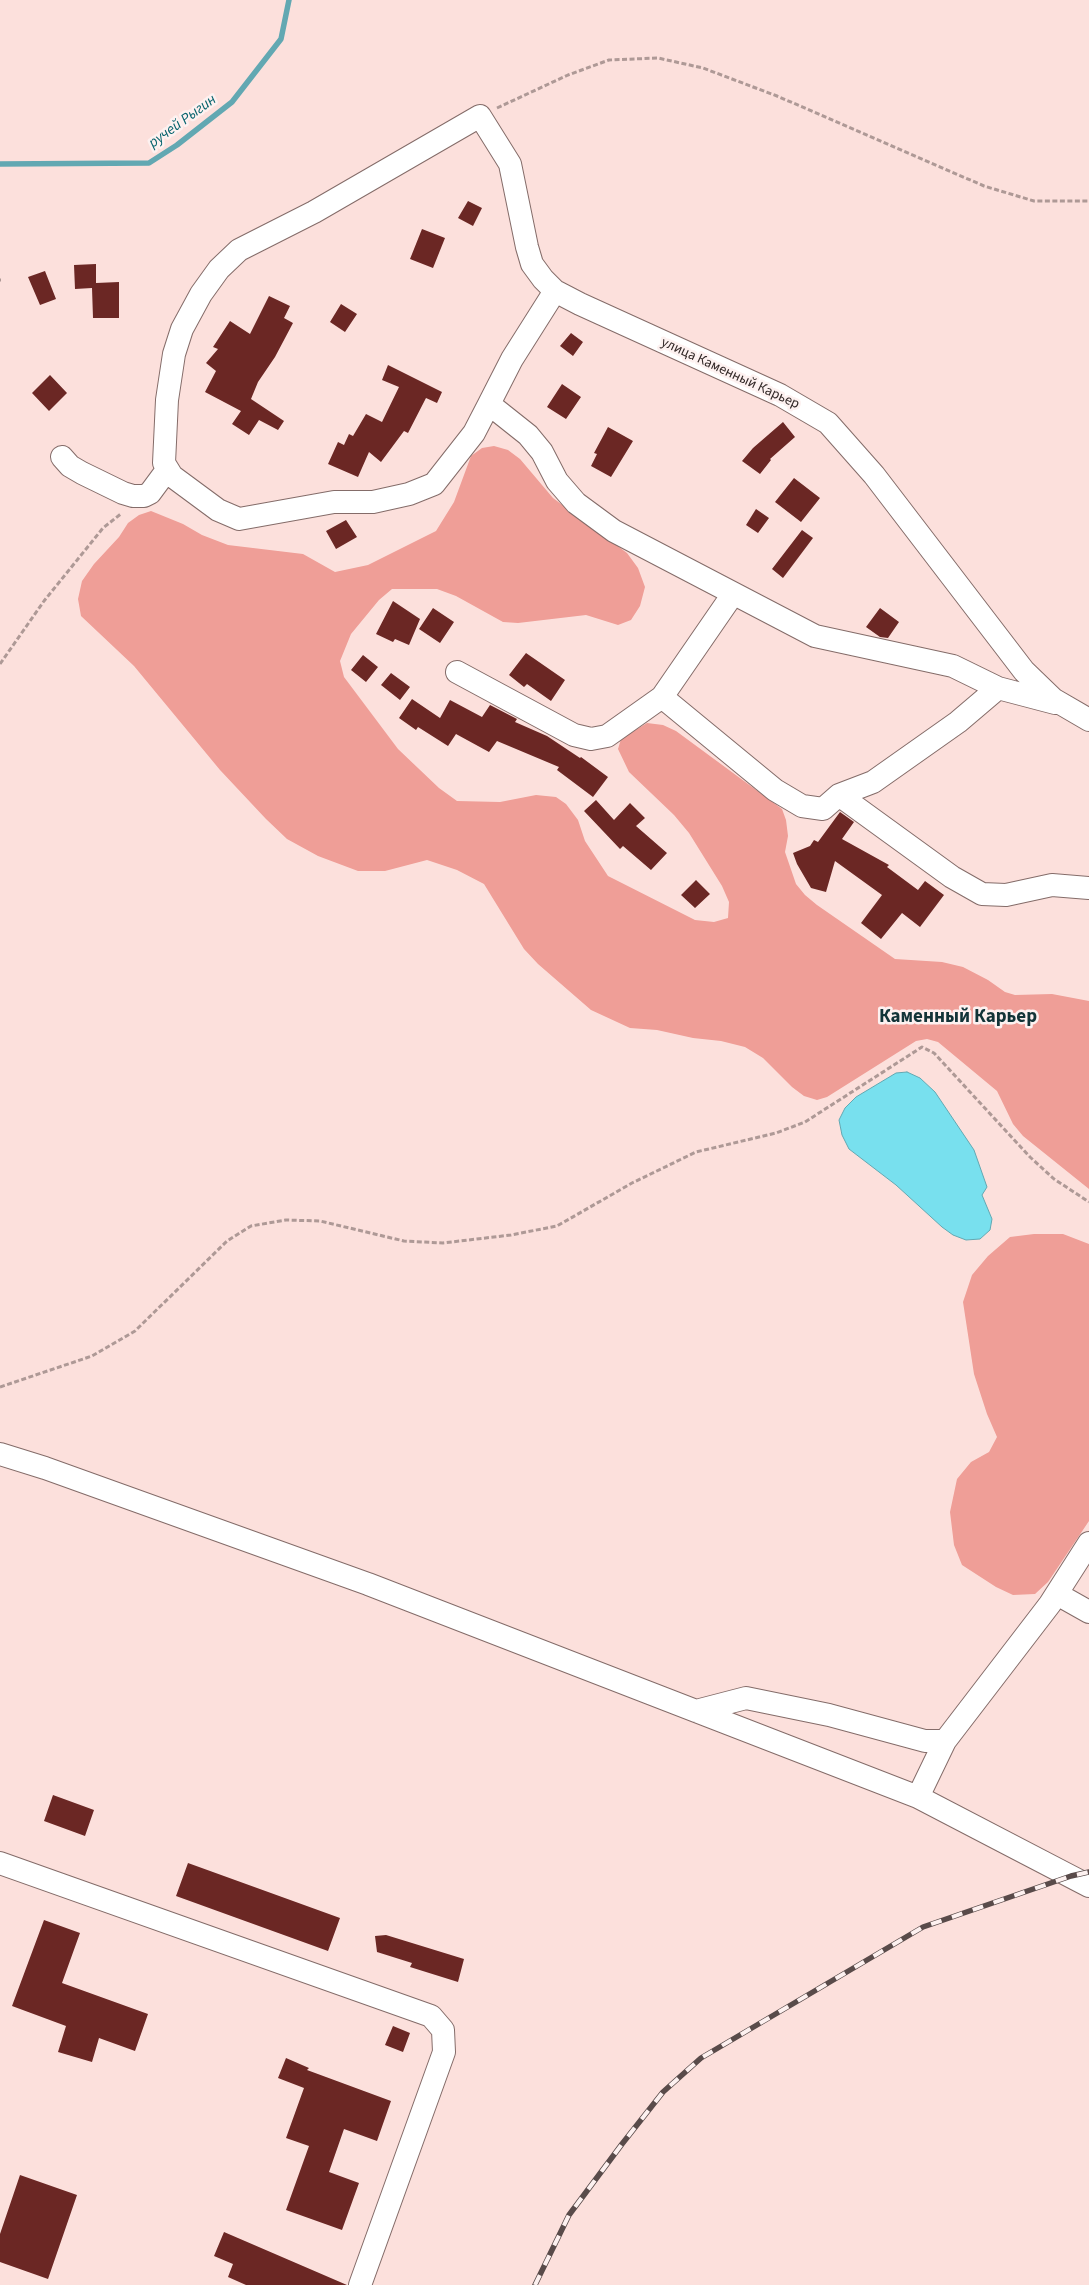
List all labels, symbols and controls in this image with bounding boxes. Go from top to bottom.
water label: ручей Рыгин [146,91,220,153]
street label: улица Каменный Карьер [658,335,802,413]
district label: Каменный Карьер [879,1007,1037,1029]

